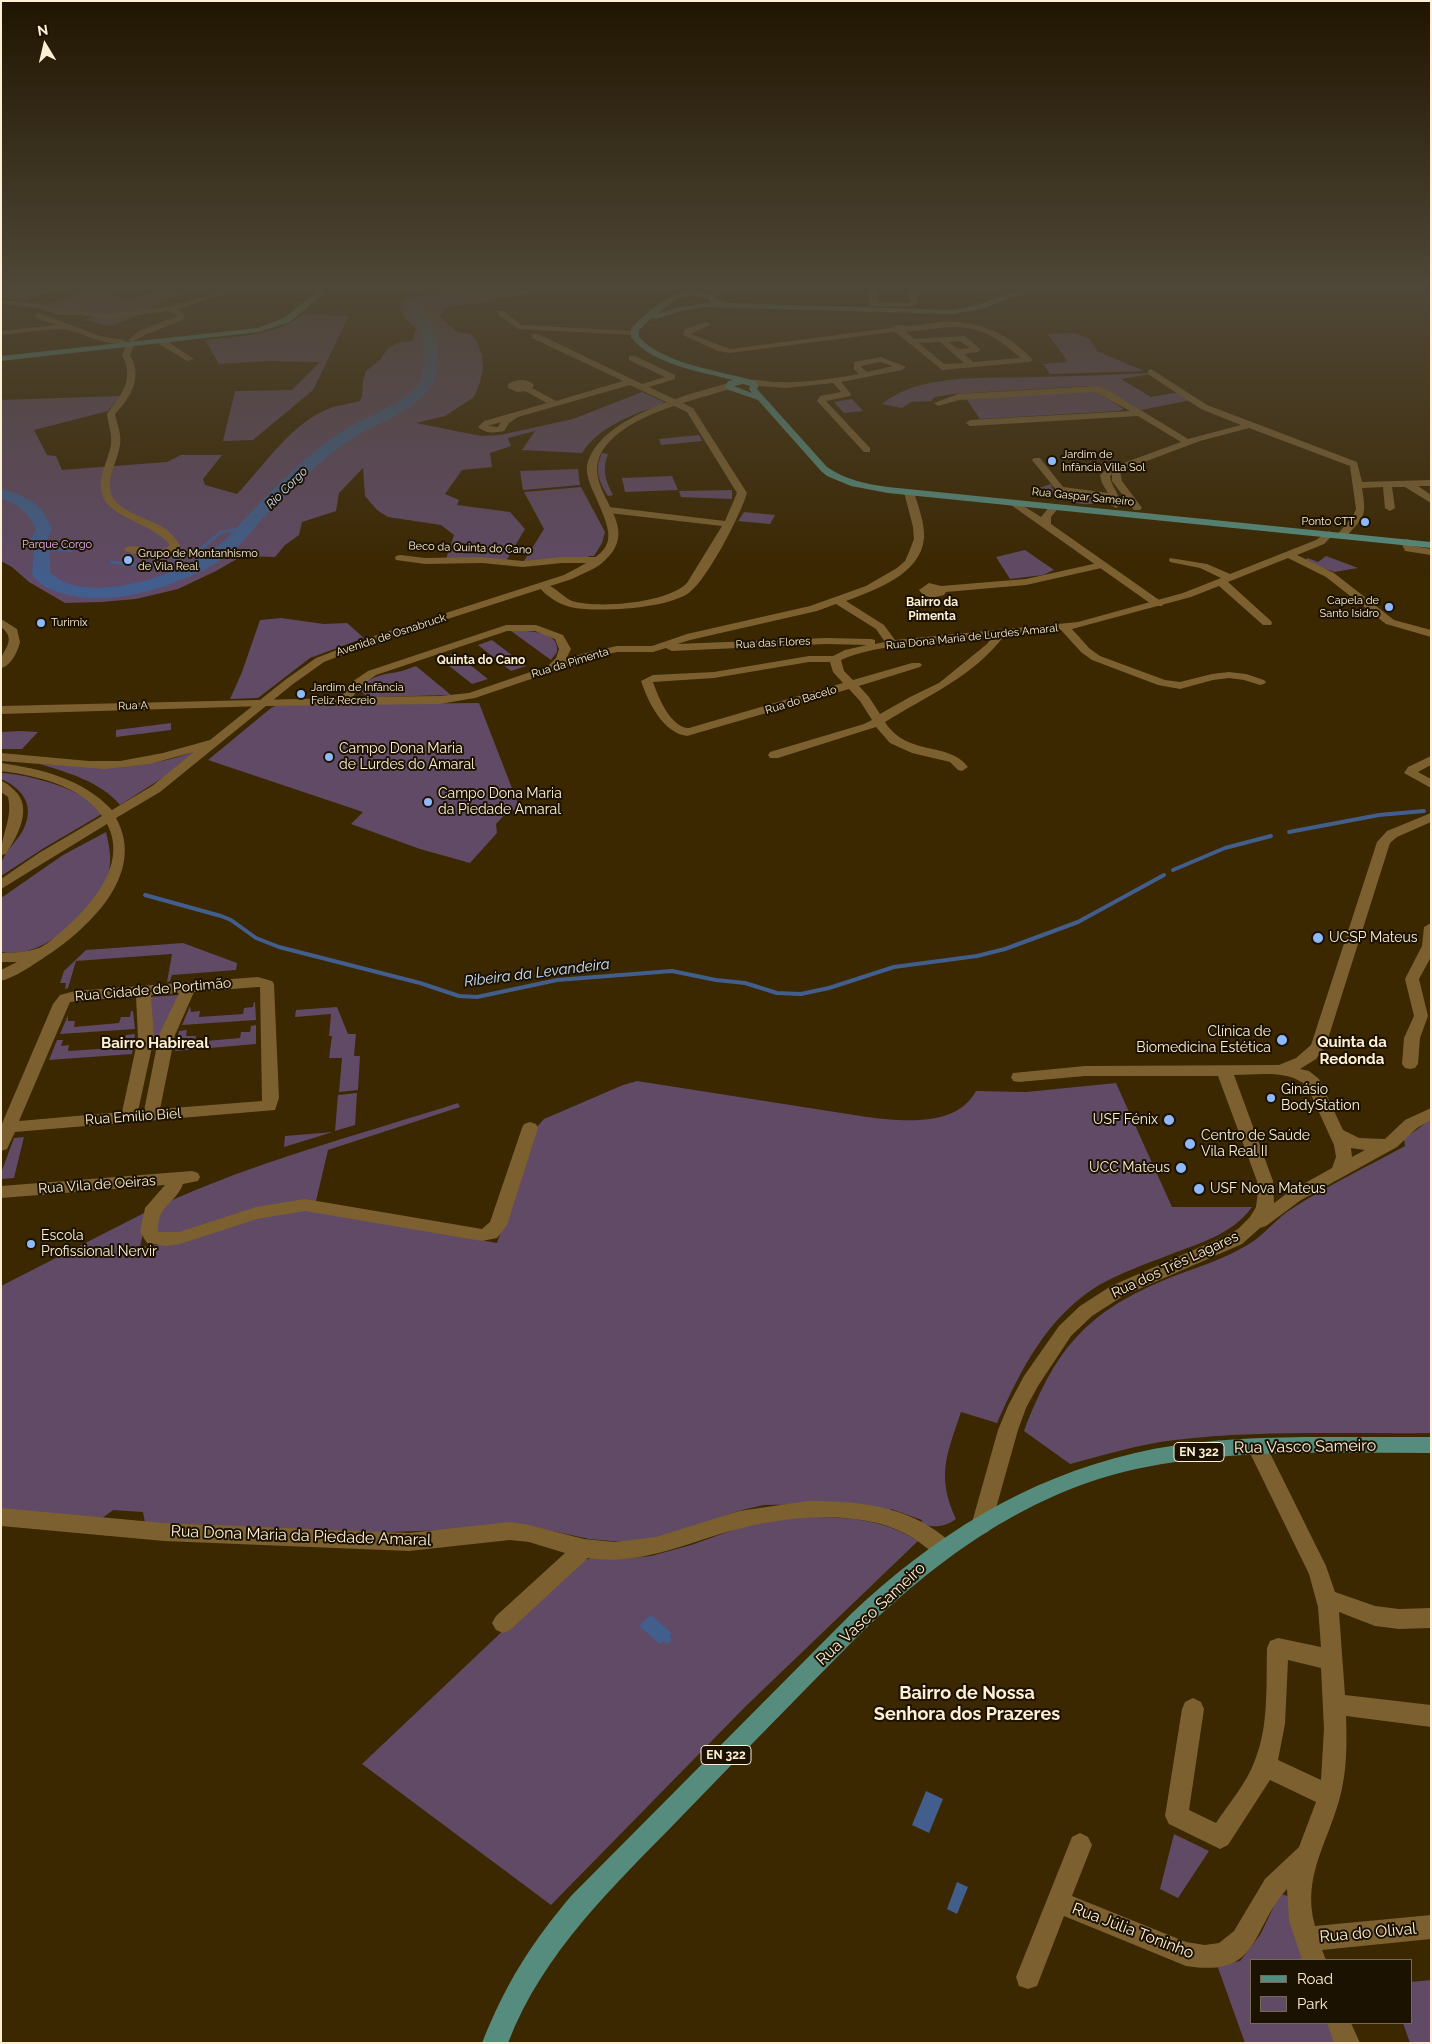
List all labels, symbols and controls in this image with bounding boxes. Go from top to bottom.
north arrow [20,20,70,70]
text: N [36,21,49,39]
place label: Jardim de Infância Villa Sol [1062,448,1145,474]
marker: Jardim de Infância Villa Sol [1046,455,1058,467]
water label: Rio Corgo [263,464,311,512]
street label: Rua Gaspar Sameiro [1031,485,1135,509]
place label: Ponto CTT [1301,515,1355,529]
marker: Ponto CTT [1359,516,1371,528]
park label: Parque Corgo [22,538,92,552]
street label: Beco da Quinta do Cano [408,539,532,557]
place label: Grupo de Montanhismo de Vila Real [138,547,258,573]
marker: Grupo de Montanhismo de Vila Real [122,554,134,566]
place label: Capela de Santo Isidro [1320,594,1379,620]
district label: Bairro da Pimenta [906,595,958,623]
marker: Capela de Santo Isidro [1383,601,1395,613]
street label: Avenida de Osnabruck [334,611,448,659]
place label: Turimix [51,616,88,630]
marker: Turimix [35,617,47,629]
street label: Rua Dona Maria de Lurdes Amaral [885,621,1059,653]
street label: Rua das Flores [735,634,811,652]
street label: Rua da Pimenta [530,645,610,681]
district label: Quinta do Cano [437,653,525,667]
place label: Jardim de Infância Feliz Recreio [311,681,404,707]
street label: Rua do Bacelo [764,683,838,717]
marker: Jardim de Infância Feliz Recreio [295,688,307,700]
street label: Rua A [118,699,148,713]
place label: Campo Dona Maria de Lurdes do Amaral [339,741,475,774]
marker: Campo Dona Maria de Lurdes do Amaral [323,751,335,763]
place label: Campo Dona Maria da Piedade Amaral [438,786,562,819]
marker: Campo Dona Maria da Piedade Amaral [422,796,434,808]
place label: UCSP Mateus [1329,930,1418,946]
marker: UCSP Mateus [1311,931,1325,945]
water label: Ribeira da Levandeira [463,955,611,991]
street label: Rua Cidade de Portimão [74,975,232,1005]
place label: Clínica de Biomedicina Estética [1136,1024,1271,1056]
marker: Clínica de Biomedicina Estética [1275,1033,1289,1047]
district label: Quinta da Redonda [1317,1033,1387,1068]
district label: Bairro Habireal [101,1034,209,1052]
place label: Ginásio BodyStation [1281,1082,1360,1114]
marker: Ginásio BodyStation [1265,1092,1277,1104]
street label: Rua Emílio Biel [84,1105,182,1129]
place label: USF Fénix [1093,1112,1158,1128]
marker: USF Fénix [1162,1113,1176,1127]
place label: Centro de Saúde Vila Real II [1201,1128,1310,1160]
marker: Centro de Saúde Vila Real II [1183,1137,1197,1151]
place label: UCC Mateus [1089,1160,1170,1176]
marker: UCC Mateus [1174,1161,1188,1175]
street label: Rua Vila de Oeiras [38,1173,156,1197]
place label: USF Nova Mateus [1210,1181,1326,1197]
marker: USF Nova Mateus [1192,1182,1206,1196]
place label: Escola Profissional Nervir [41,1228,157,1260]
street label: Rua dos Três Lagares [1109,1228,1241,1302]
marker: Escola Profissional Nervir [25,1238,37,1250]
street label: Rua Vasco Sameiro [1234,1436,1376,1458]
road number: EN 322 [1174,1442,1224,1461]
street label: Rua Dona Maria da Piedade Amaral [170,1522,432,1550]
street label: Rua Vasco Sameiro [812,1558,930,1670]
district label: Bairro de Nossa Senhora dos Prazeres [874,1683,1060,1726]
road number: EN 322 [701,1746,751,1764]
street label: Rua Júlia Toninho [1069,1899,1197,1963]
street label: Rua do Olival [1319,1919,1417,1947]
legend [1250,1959,1412,2024]
text: Road [1297,1970,1333,1988]
text: Park [1297,1995,1328,2013]

